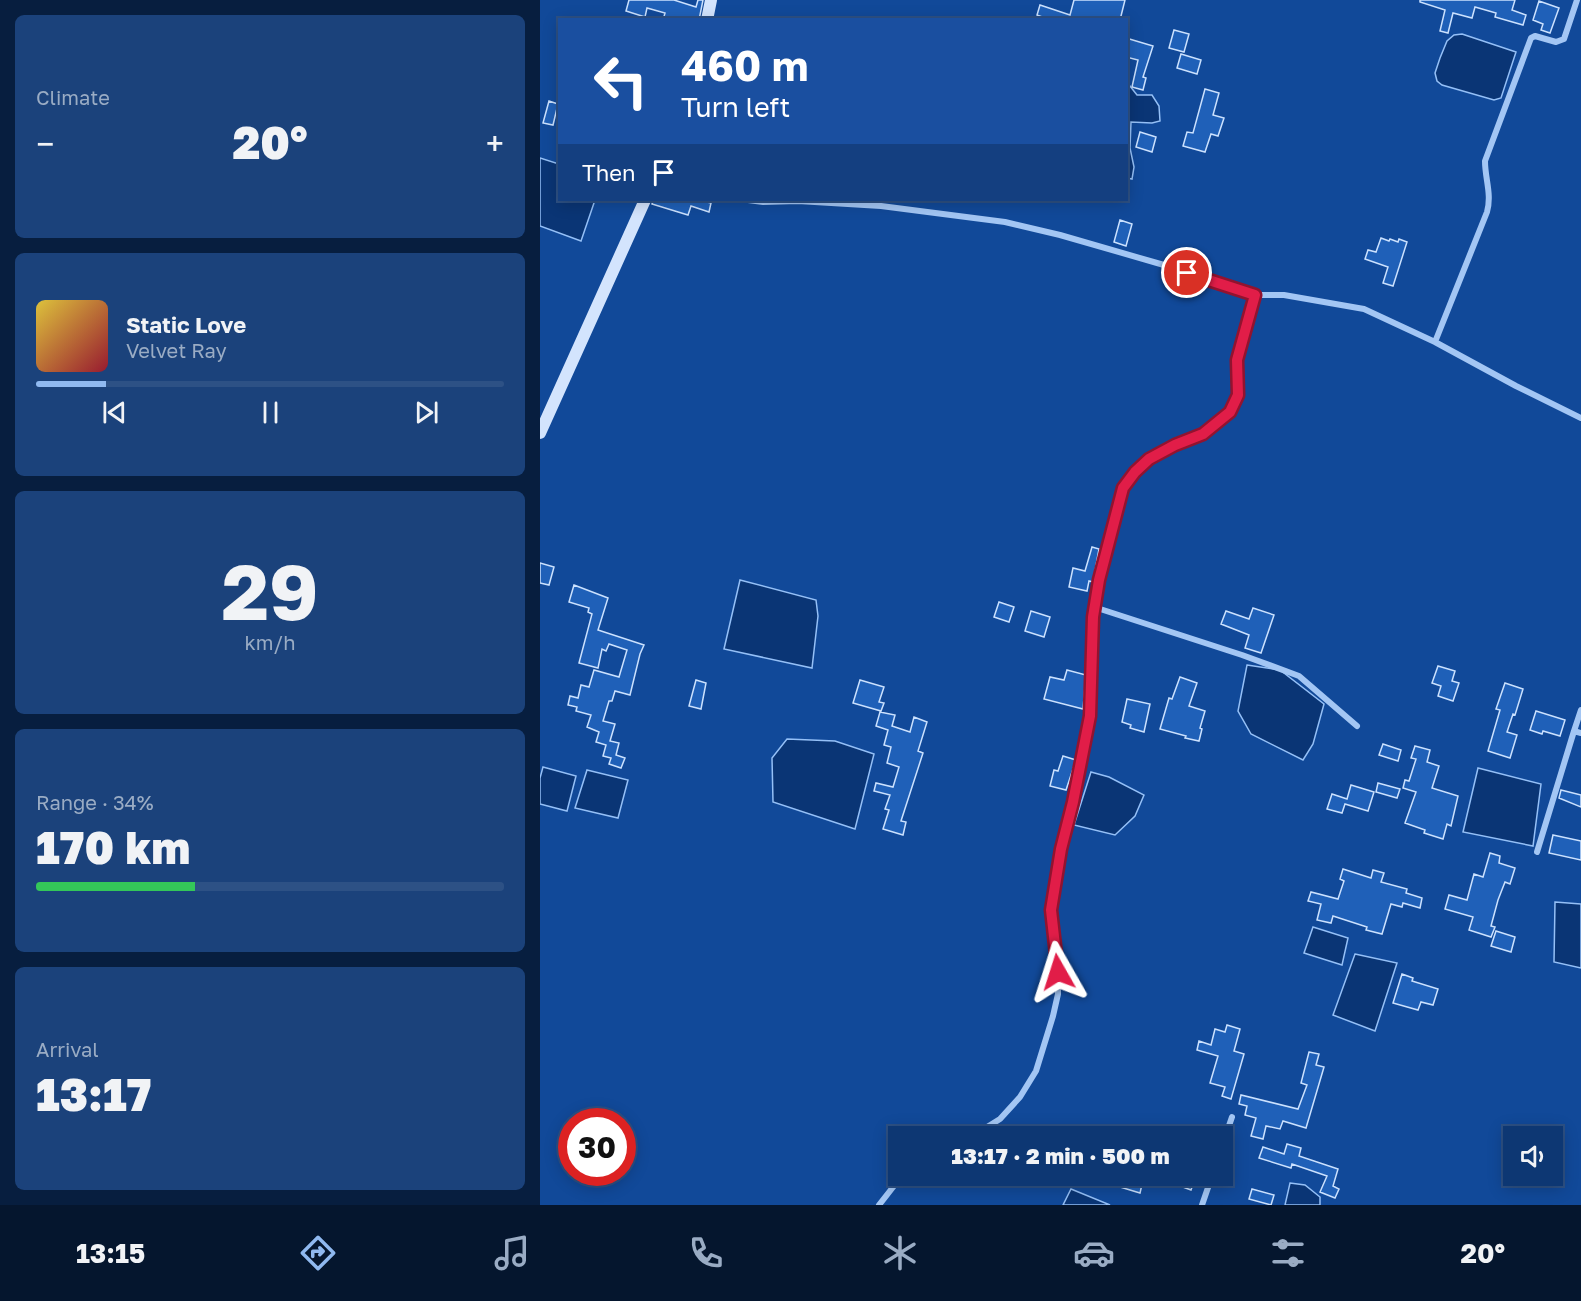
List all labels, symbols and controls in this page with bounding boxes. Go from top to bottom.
text: 460 m [681,40,808,90]
icon: left [582,42,660,120]
text: Climate [36,85,110,109]
text: Turn left [681,91,790,123]
text: 20° [232,115,308,169]
text: − [36,124,54,163]
text: + [486,124,504,163]
icon: arrive [647,156,680,189]
text: Then [582,159,635,186]
pin [1161,247,1212,298]
icon: arrive [1170,256,1203,289]
text: Static Love [126,311,246,338]
text: Velvet Ray [126,338,227,362]
icon: previous [98,396,131,429]
icon: pause [254,396,287,429]
icon: next [410,396,443,429]
text: 29 [221,544,319,637]
text: km/h [245,630,295,654]
text: Range · 34% [36,790,154,814]
text: 170 km [36,820,191,874]
position arrow [1026,940,1090,1004]
text: Arrival [36,1037,99,1061]
text: 13:17 [36,1067,151,1121]
speed limit sign: 30 [558,1108,636,1186]
map controls [1503,1126,1563,1186]
button: sound [1503,1126,1563,1186]
text: 13:17 · 2 min · 500 m [951,1142,1170,1169]
icon: directions [297,1232,339,1274]
icon: music [491,1232,533,1274]
icon: phone [685,1232,727,1274]
icon: climate [879,1232,921,1274]
icon: car [1073,1232,1115,1274]
icon: filters [1267,1232,1309,1274]
text: 13:15 [76,1237,145,1269]
text: 20° [1460,1237,1505,1269]

